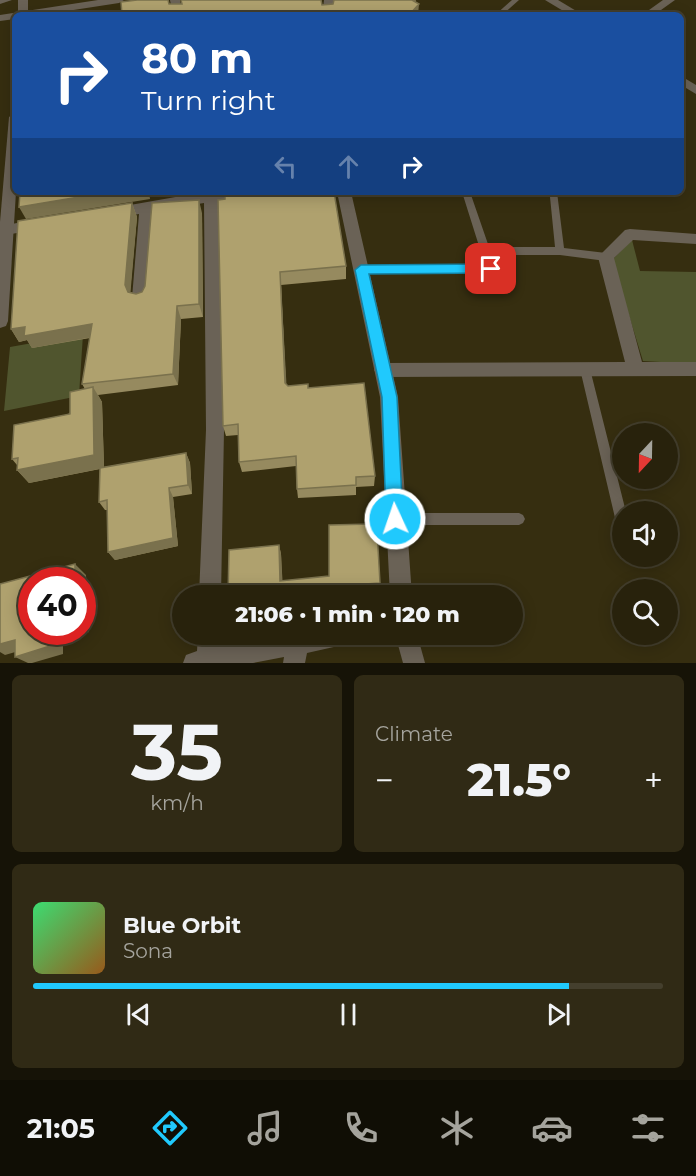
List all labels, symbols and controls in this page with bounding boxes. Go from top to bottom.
text: 80 m [141,32,253,84]
icon: right [42,36,120,114]
text: Turn right [141,84,276,117]
icon: left [269,150,302,183]
icon: ahead [332,150,365,183]
icon: right [395,150,428,183]
pin [465,243,516,294]
icon: arrive [474,252,507,285]
north arrow [612,423,678,489]
map controls [612,423,678,645]
position arrow [363,487,427,551]
button: sound [612,501,678,567]
speed limit sign: 40 [18,567,96,645]
button: search [612,579,678,645]
text: 21:06 · 1 min · 120 m [235,601,460,628]
text: 35 [131,704,223,800]
text: Climate [375,722,453,746]
text: 21.5° [467,752,571,807]
text: − [375,760,394,800]
text: + [644,760,663,800]
text: km/h [150,791,204,815]
text: Blue Orbit [123,912,241,939]
text: Sona [123,939,173,963]
icon: previous [122,998,155,1031]
icon: pause [332,998,365,1031]
icon: next [542,998,575,1031]
icon: directions [149,1107,191,1149]
icon: music [244,1107,286,1149]
icon: phone [340,1107,382,1149]
icon: climate [436,1107,478,1149]
icon: car [531,1107,573,1149]
icon: filters [627,1107,669,1149]
text: 21:05 [27,1112,95,1145]

